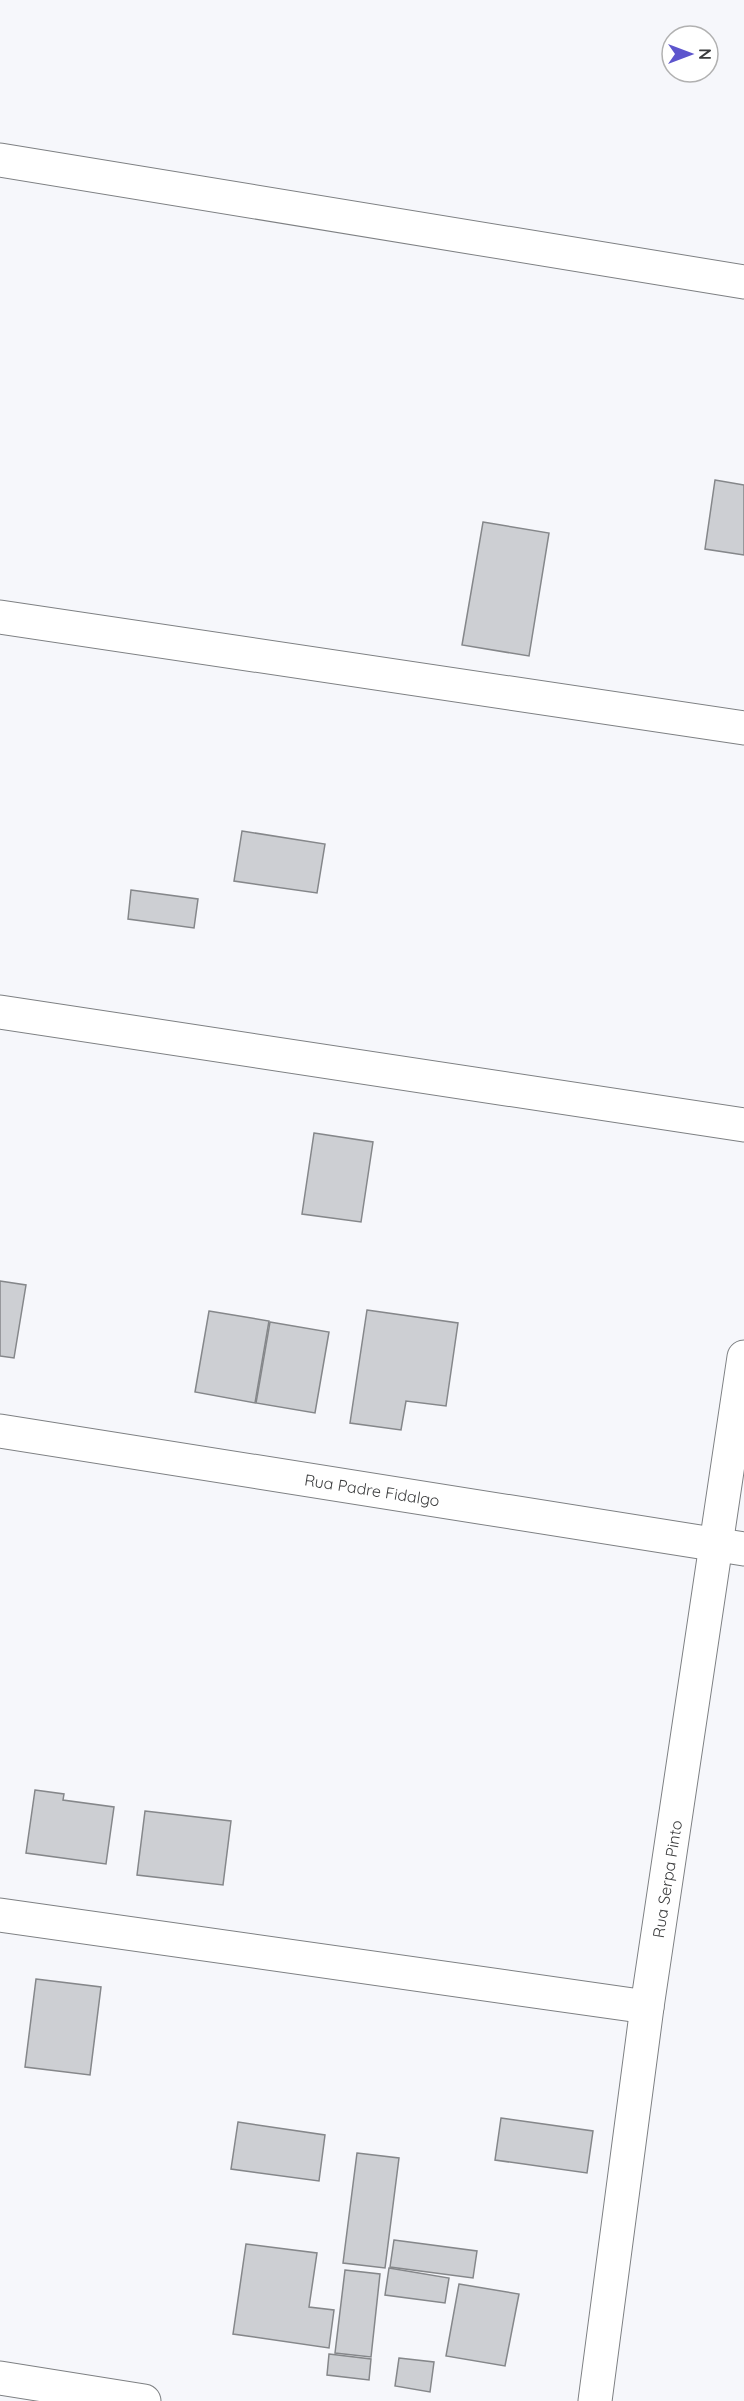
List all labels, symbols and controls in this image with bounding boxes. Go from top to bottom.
north arrow [660,24,720,84]
text: N [695,48,715,60]
street label: Rua Padre Fidalgo [303,1469,441,1511]
street label: Rua Serpa Pinto [648,1819,686,1939]

